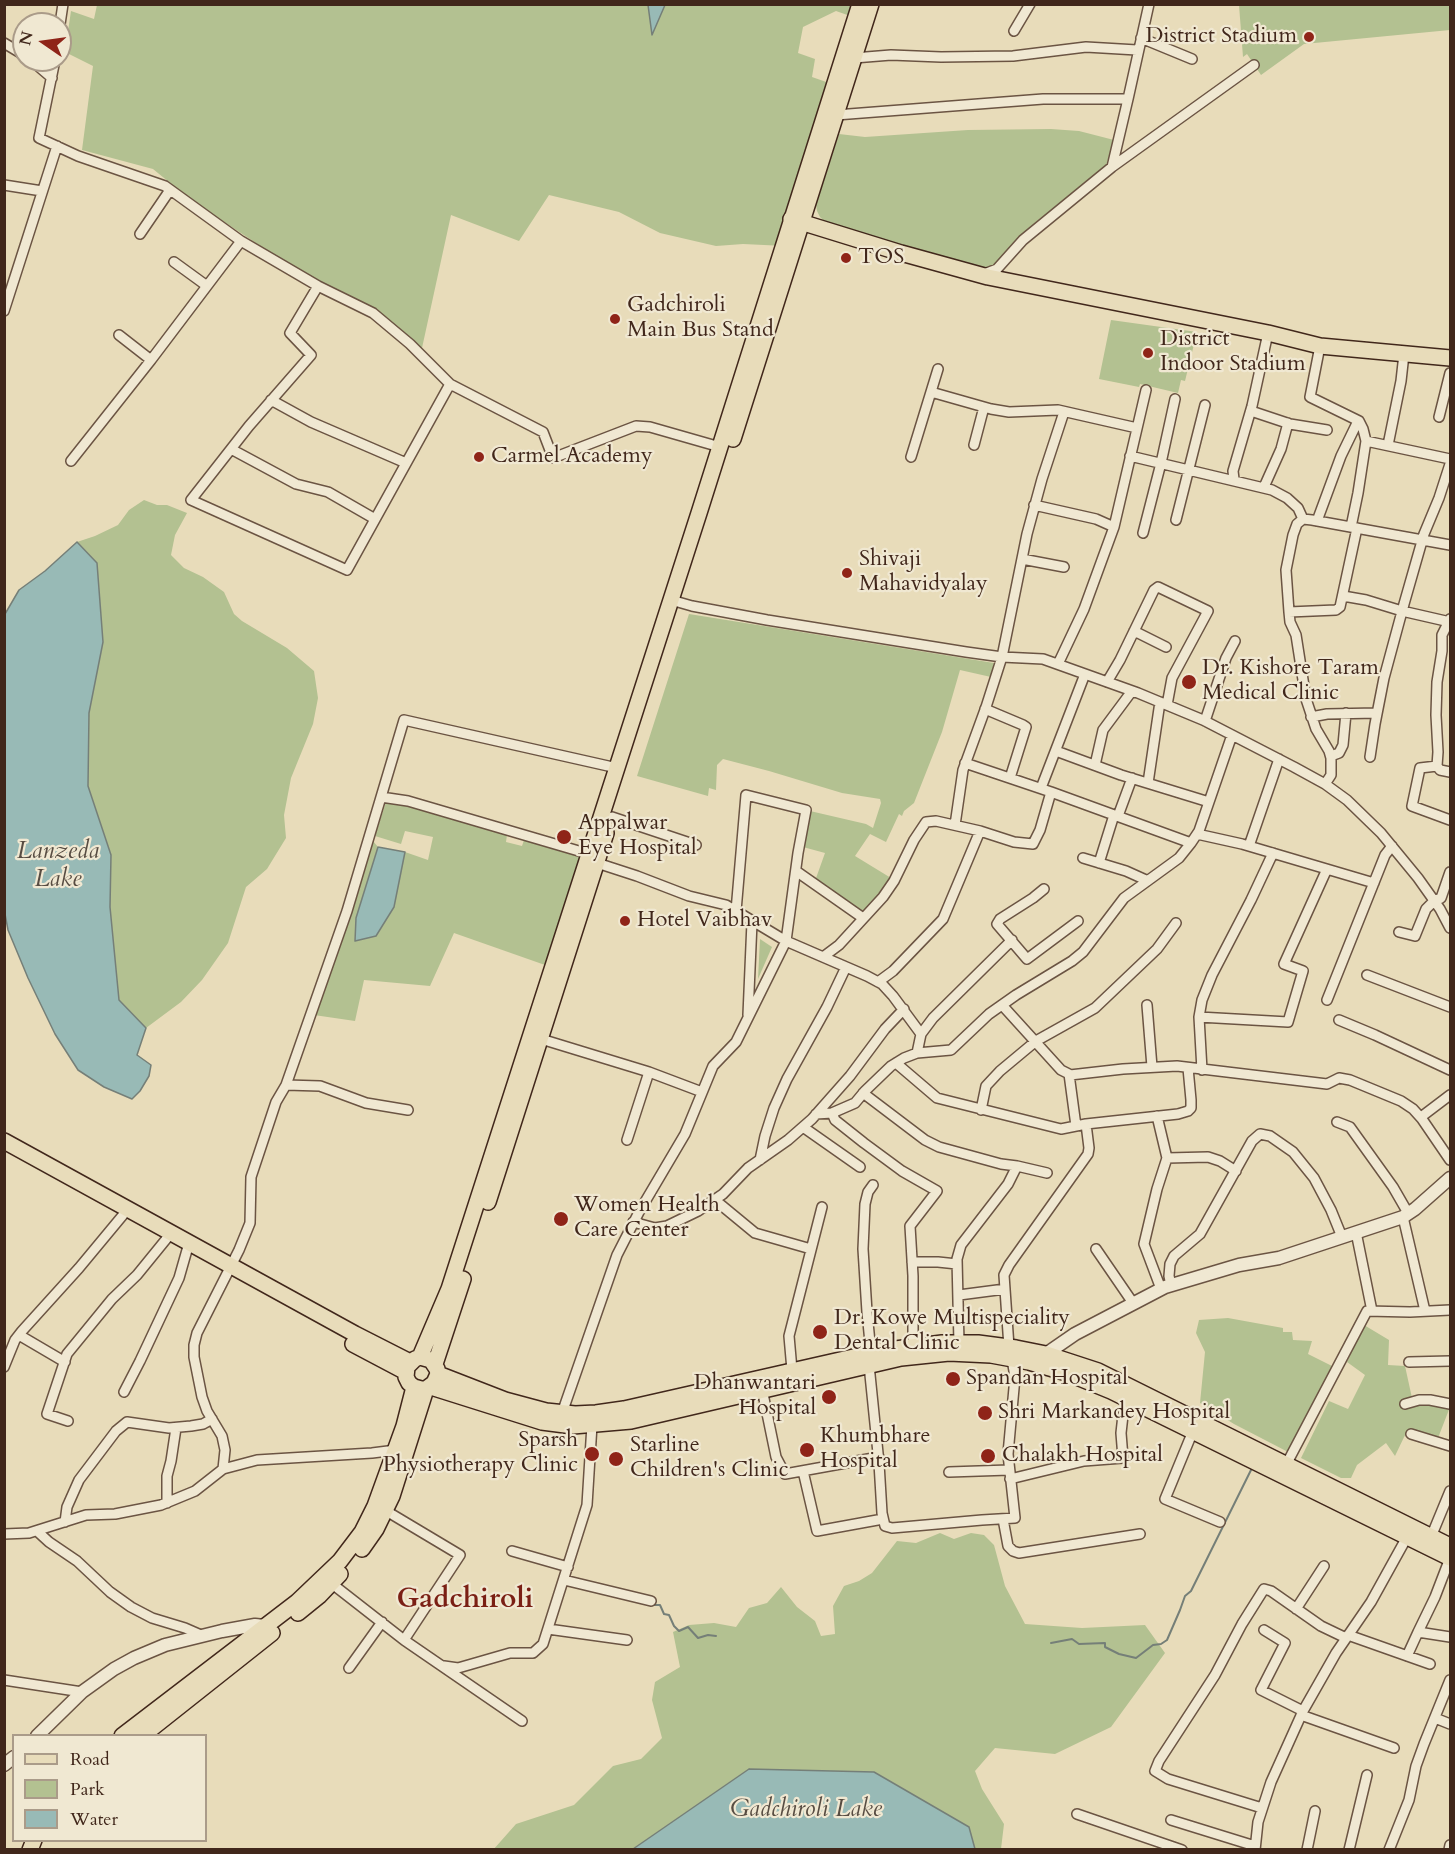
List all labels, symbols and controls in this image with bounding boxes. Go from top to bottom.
north arrow [12,12,72,72]
place label: District Stadium [1145,24,1297,50]
text: N [14,29,39,48]
marker: District Stadium [1302,30,1316,44]
place label: TOS [858,245,904,271]
marker: TOS [839,251,853,265]
place label: Gadchiroli Main Bus Stand [627,293,774,344]
marker: Gadchiroli Main Bus Stand [608,312,622,326]
place label: District Indoor Stadium [1160,327,1305,378]
marker: District Indoor Stadium [1141,346,1155,360]
place label: Carmel Academy [491,444,653,470]
marker: Carmel Academy [472,450,486,464]
place label: Shivaji Mahavidyalay [859,547,988,598]
marker: Shivaji Mahavidyalay [840,566,854,580]
place label: Dr. Kishore Taram Medical Clinic [1202,656,1379,708]
marker: Dr. Kishore Taram Medical Clinic [1180,673,1198,691]
place label: Appalwar Eye Hospital [578,811,697,862]
marker: Appalwar Eye Hospital [555,828,573,846]
water label: Lanzeda Lake [17,838,99,894]
place label: Hotel Vaibhav [637,908,772,934]
marker: Hotel Vaibhav [618,914,632,928]
place label: Women Health Care Center [574,1193,720,1244]
marker: Women Health Care Center [552,1210,570,1228]
place label: Dr. Kowe Multispeciality Dental Clinic [834,1306,1070,1358]
marker: Dr. Kowe Multispeciality Dental Clinic [811,1323,829,1341]
place label: Spandan Hospital [966,1366,1128,1392]
marker: Spandan Hospital [944,1370,962,1388]
place label: Dhanwantari Hospital [694,1371,816,1422]
marker: Dhanwantari Hospital [820,1388,838,1406]
place label: Shri Markandey Hospital [998,1400,1230,1426]
marker: Shri Markandey Hospital [976,1404,994,1422]
place label: Khumbhare Hospital [820,1424,931,1476]
place label: Sparsh Physiotherapy Clinic [383,1428,578,1480]
place label: Starline Children's Clinic [630,1433,789,1484]
marker: Khumbhare Hospital [798,1441,816,1459]
place label: Chalakh Hospital [1002,1443,1163,1469]
marker: Sparsh Physiotherapy Clinic [583,1445,601,1463]
marker: Chalakh Hospital [979,1447,997,1465]
marker: Starline Children's Clinic [607,1450,625,1468]
district label: Gadchiroli [397,1584,533,1618]
legend [12,1734,207,1842]
text: Road [70,1747,110,1772]
text: Park [70,1777,105,1802]
water label: Gadchiroli Lake [730,1796,882,1824]
text: Water [70,1807,118,1832]

